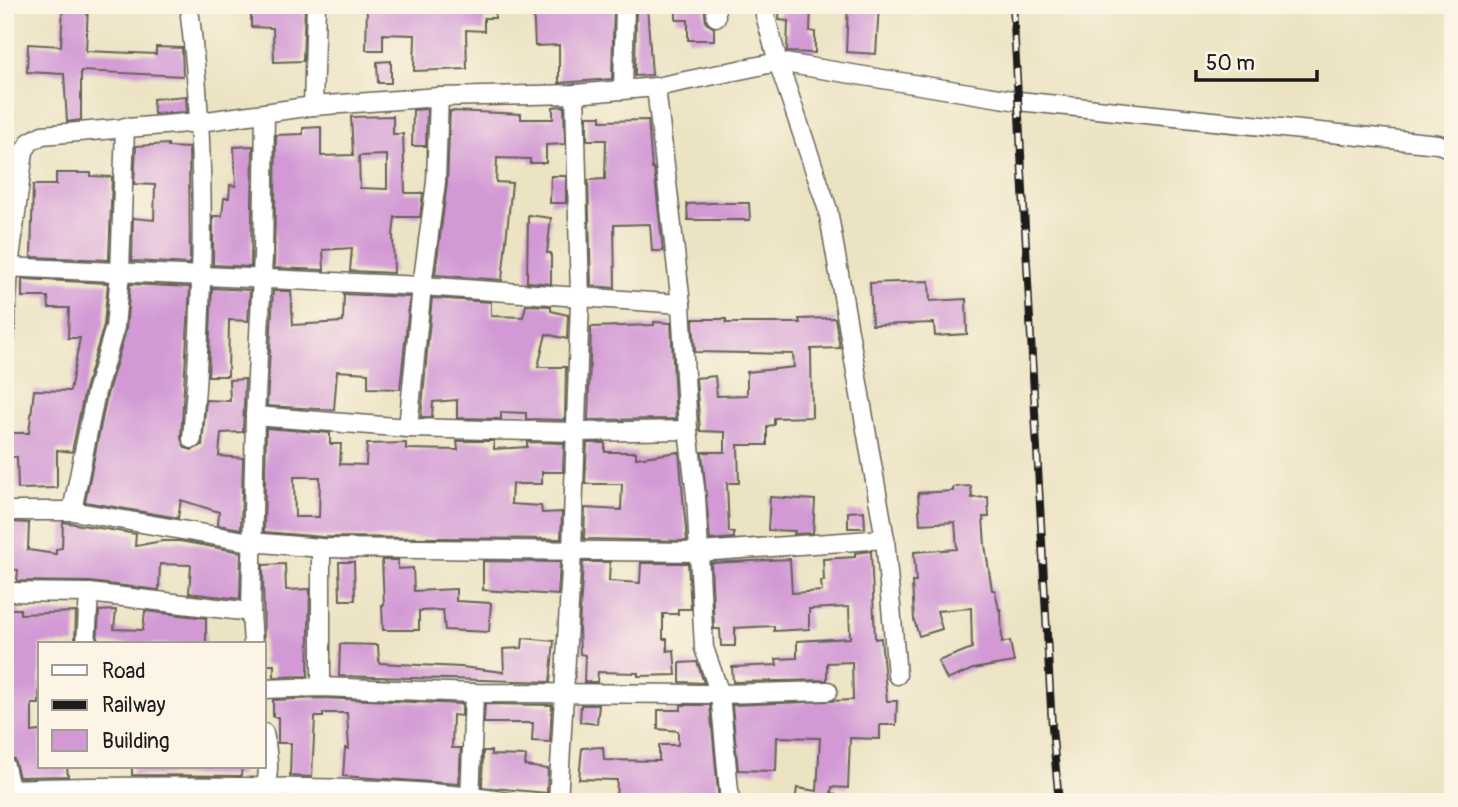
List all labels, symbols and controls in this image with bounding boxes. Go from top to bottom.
scale bar [1196,38,1316,82]
text: 50 m [1206,50,1255,77]
legend [38,642,266,768]
text: Road [102,658,146,685]
text: Railway [102,692,166,719]
text: Building [102,728,169,755]

